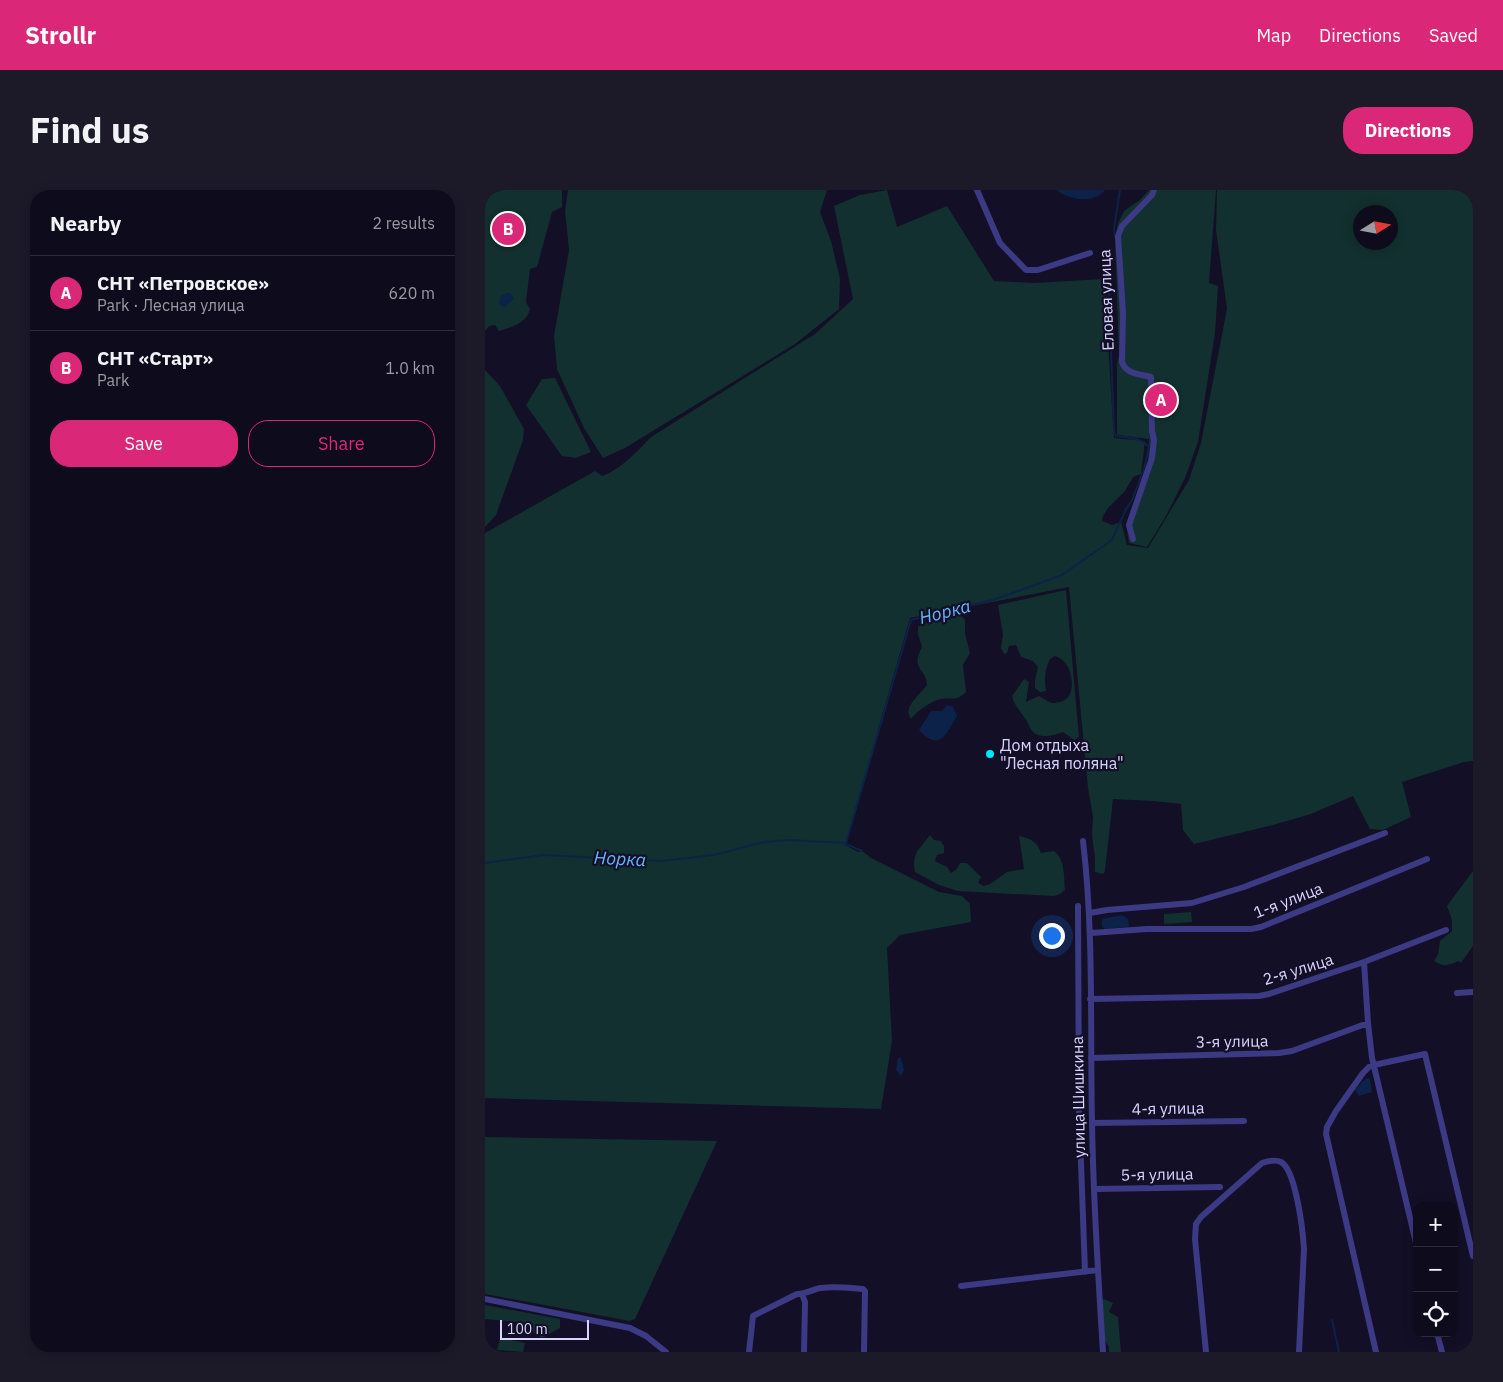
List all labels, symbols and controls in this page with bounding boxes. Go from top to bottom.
text: Strollr [25,19,96,51]
text: Map [1256,24,1291,47]
text: Directions [1319,24,1401,47]
text: Saved [1429,24,1478,47]
text: Find us [30,107,149,153]
button: Directions [1343,107,1473,154]
north arrow [1353,205,1398,250]
text: Nearby [50,209,121,237]
pin: B [492,210,524,248]
text: 2 results [372,213,435,233]
street label: Еловая улица [1094,249,1118,351]
text: СНТ «Петровское» [97,271,269,295]
text: A [61,283,71,303]
text: 620 m [388,283,435,303]
text: Park · Лесная улица [97,295,245,315]
text: СНТ «Старт» [97,346,213,370]
text: B [61,358,71,378]
text: 1.0 km [385,358,435,378]
text: Park [97,370,129,390]
pin: A [1145,381,1177,419]
button: Save [50,420,238,467]
button: Share [248,420,435,467]
water label: Норка [917,594,973,629]
place label: Дом отдыха "Лесная поляна" [1000,735,1124,773]
marker: Дом отдыха "Лесная поляна" [984,748,996,760]
water label: Норка [593,846,647,871]
street label: 1-я улица [1251,877,1326,922]
your location [1039,923,1065,949]
street label: 2-я улица [1260,949,1336,989]
street label: 3-я улица [1196,1030,1269,1052]
street label: улица Шишкина [1067,1036,1089,1158]
street label: 4-я улица [1132,1097,1205,1119]
street label: 5-я улица [1121,1163,1194,1185]
map controls [1413,1202,1458,1337]
button: + [1413,1202,1458,1247]
button: − [1413,1247,1458,1292]
button: locate [1413,1292,1458,1337]
scale bar [500,1317,589,1340]
text: 100 m [507,1320,548,1338]

